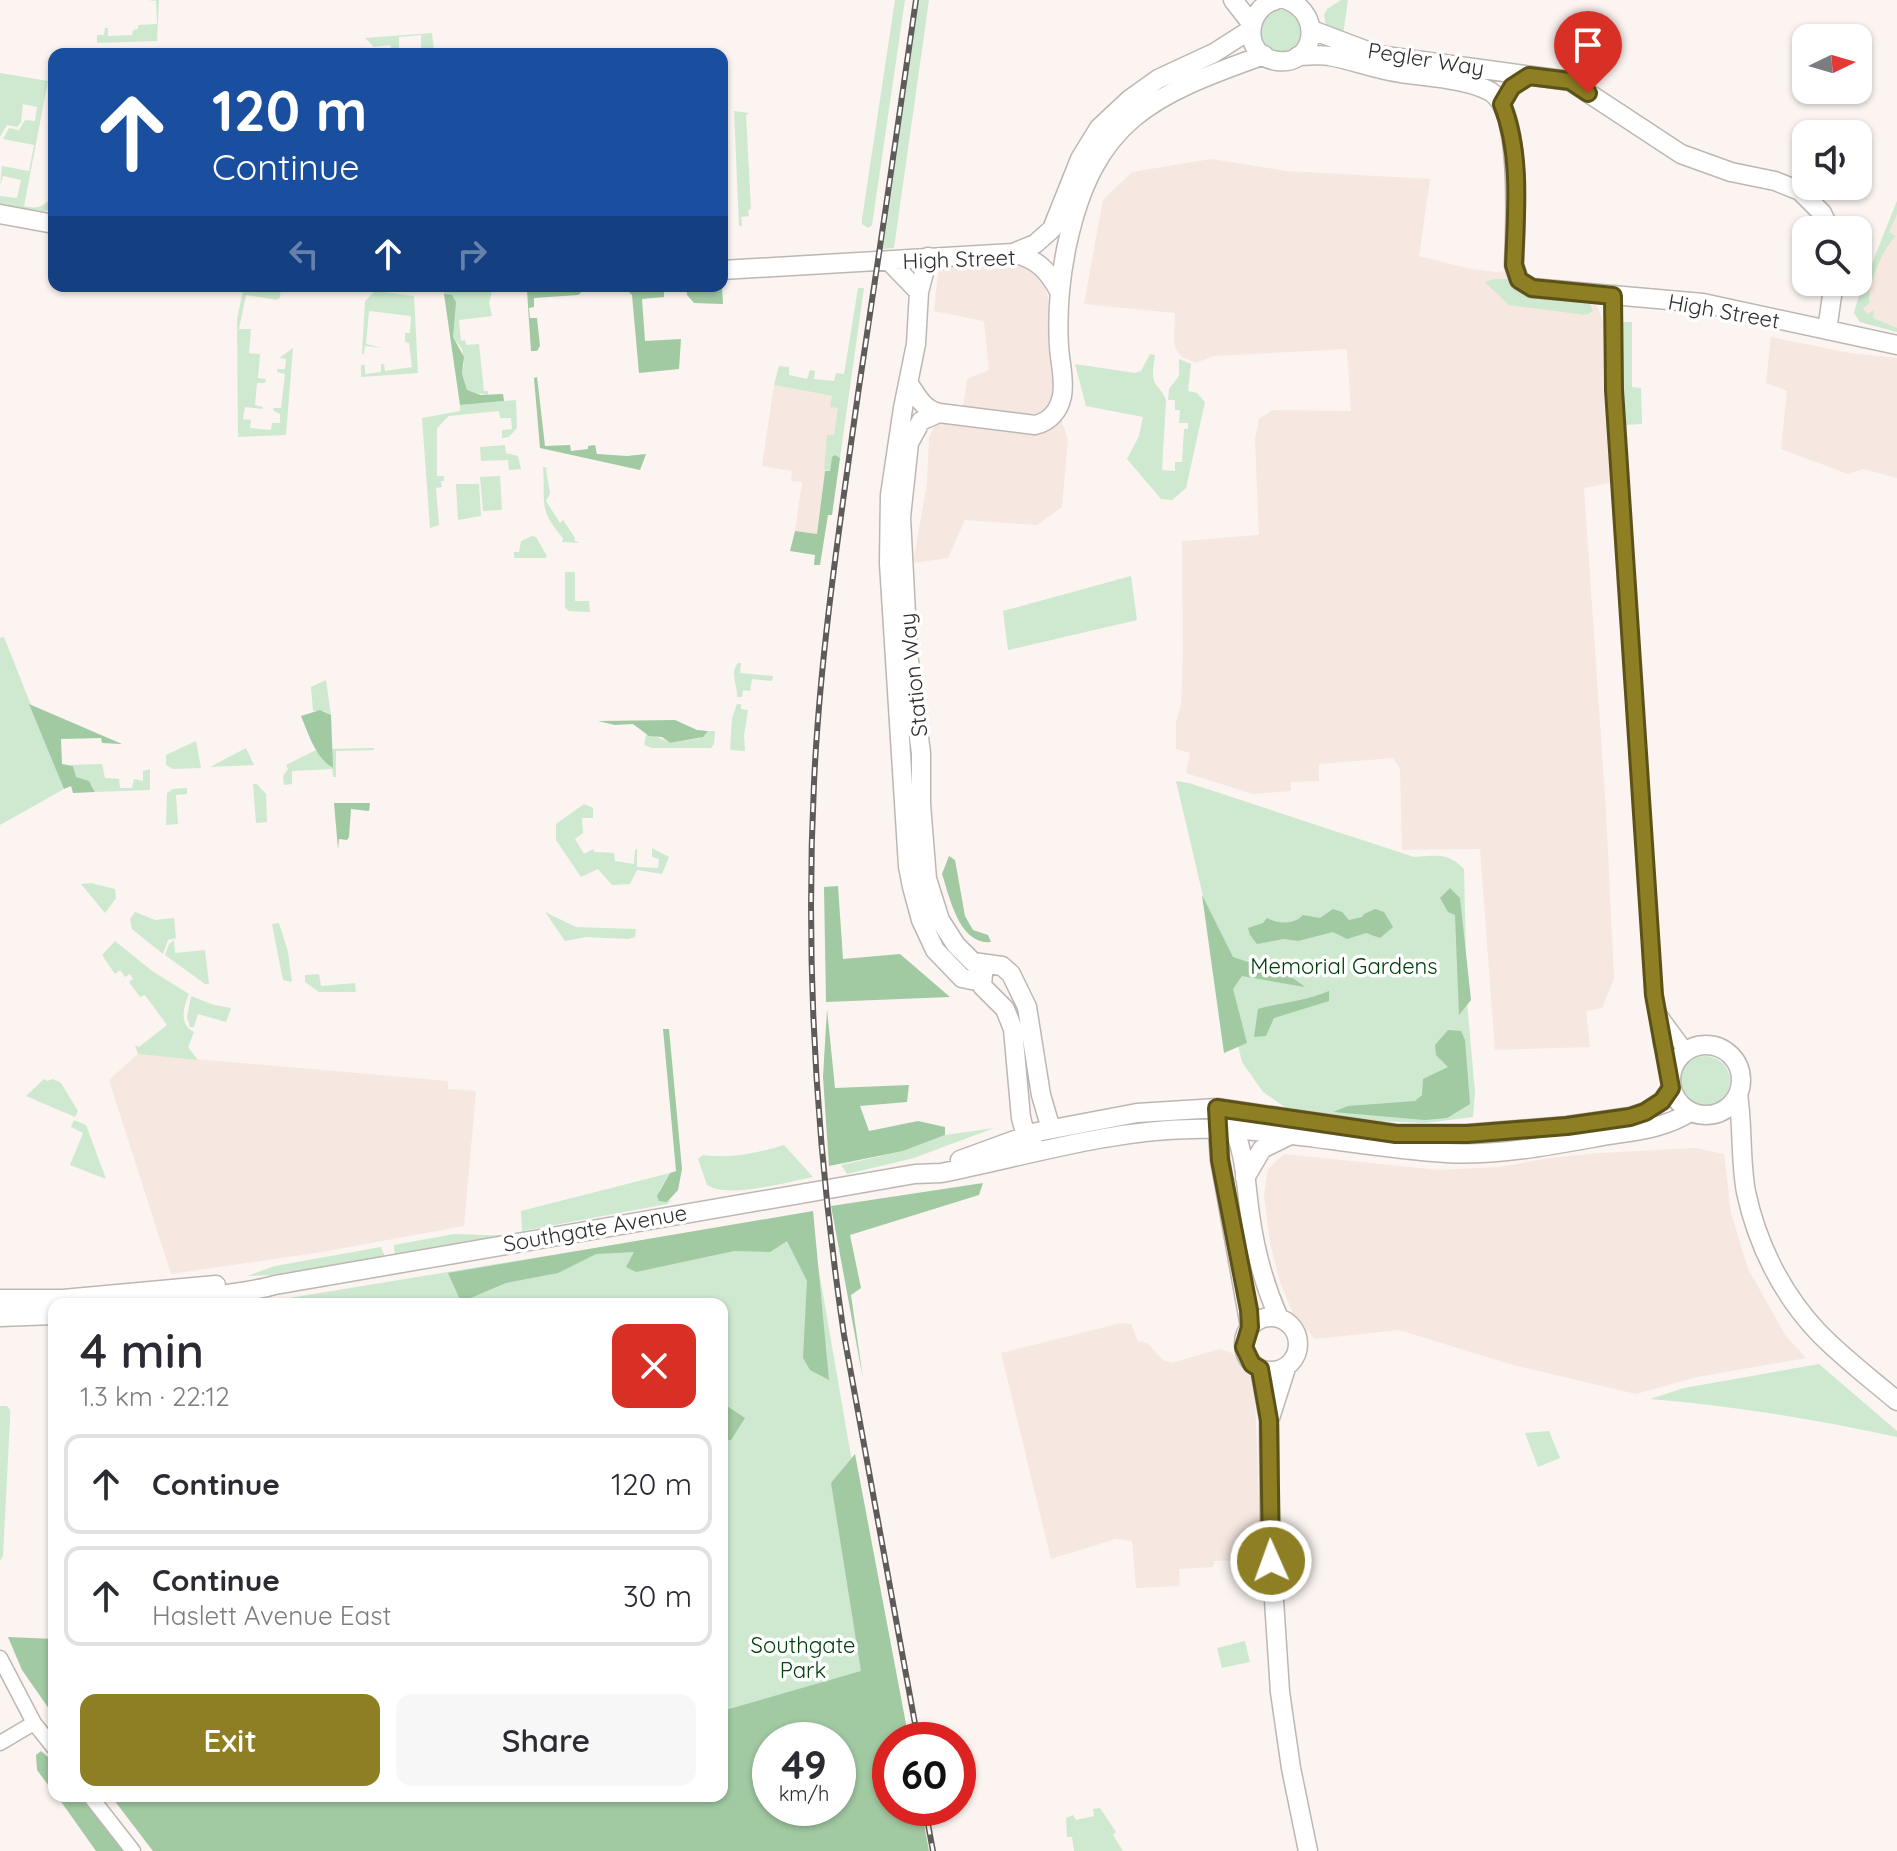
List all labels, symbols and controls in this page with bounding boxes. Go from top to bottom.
pin [1554,11,1622,93]
icon: arrive [1566,23,1610,67]
north arrow [1792,24,1872,104]
map controls [1792,24,1872,296]
street label: Pegler Way [1366,36,1486,82]
text: 120 m [212,75,367,145]
icon: ahead [80,80,184,184]
button: sound [1792,120,1872,200]
text: Continue [212,144,360,189]
button: search [1792,216,1872,296]
icon: left [282,232,326,276]
icon: ahead [366,232,410,276]
icon: right [450,232,494,276]
street label: High Street [902,243,1016,275]
street label: High Street [1666,287,1782,335]
street label: Station Way [893,612,933,738]
park label: Memorial Gardens [1250,952,1438,980]
street label: Southgate Avenue [501,1198,689,1258]
text: 4 min [80,1320,204,1380]
button: close [612,1324,696,1408]
text: 1.3 km · 22:12 [80,1380,230,1413]
icon: ahead [84,1462,128,1506]
text: Continue [152,1465,280,1503]
text: 120 m [611,1465,692,1503]
position arrow [1229,1519,1313,1603]
text: Continue [152,1561,280,1599]
icon: ahead [84,1574,128,1618]
text: 30 m [623,1577,692,1615]
text: Haslett Avenue East [152,1599,391,1632]
park label: Southgate Park [751,1631,855,1684]
button: Exit [80,1694,380,1786]
button: Share [396,1694,696,1786]
speed limit sign: 60 [872,1722,976,1826]
text: 49 [781,1739,827,1789]
text: km/h [779,1781,829,1806]

